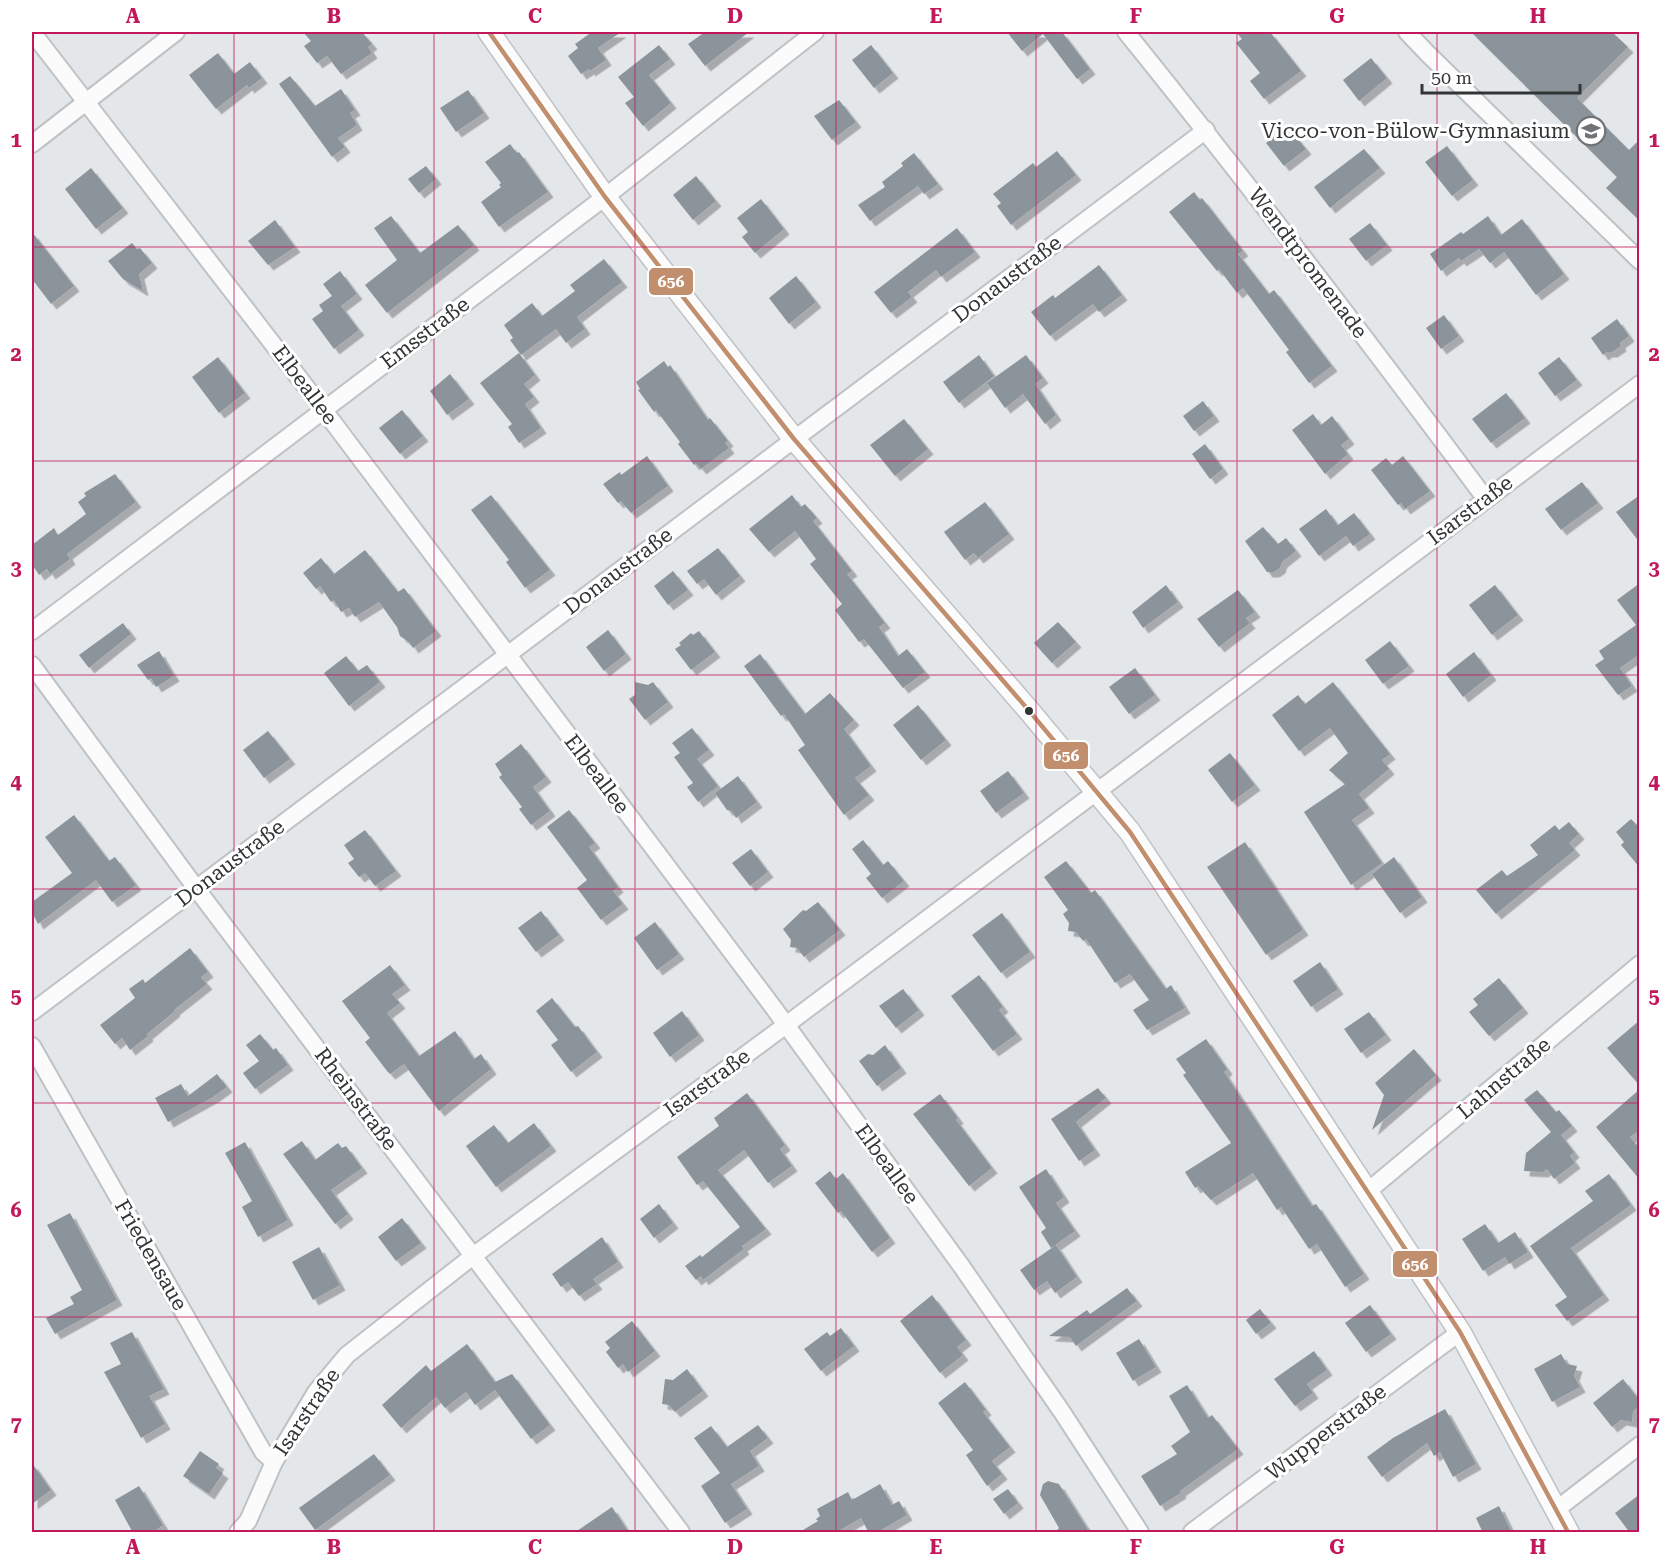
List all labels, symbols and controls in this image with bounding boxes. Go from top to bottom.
text: A [126,4,141,28]
text: B [327,4,341,28]
text: C [528,4,542,28]
text: D [727,4,743,28]
text: E [930,4,943,28]
text: F [1130,4,1142,28]
text: G [1329,4,1345,28]
text: H [1530,4,1546,28]
scale bar [1422,57,1580,95]
text: 50 m [1431,67,1472,88]
school or university icon: Vicco-von-Bülow-Gymnasium [1575,115,1607,147]
place label: Vicco-von-Bülow-Gymnasium [1261,119,1570,143]
text: 1 [10,128,22,152]
text: 1 [1648,128,1660,152]
street label: Wendtpromenade [1244,183,1372,343]
street label: Donaustraße [948,230,1066,328]
line badge: 656 [648,267,694,296]
text: 656 [658,272,684,291]
street label: Emsstraße [376,292,474,374]
street label: Elbeallee [268,341,342,429]
text: 2 [10,342,22,366]
text: 2 [1648,342,1660,366]
street label: Isarstraße [1423,470,1517,550]
street label: Donaustraße [559,522,677,620]
text: 3 [10,556,22,580]
text: 3 [1648,556,1660,580]
unlabelled marker [1023,705,1035,717]
street label: Elbeallee [560,730,634,818]
line badge: 656 [1043,741,1089,770]
text: 656 [1053,746,1079,765]
text: 4 [10,770,22,794]
text: 4 [1648,770,1660,794]
street label: Donaustraße [171,814,289,912]
text: 5 [10,984,22,1008]
text: 5 [1648,984,1660,1008]
street label: Lahnstraße [1453,1032,1555,1124]
street label: Rheinstraße [310,1043,402,1155]
street label: Isarstraße [659,1044,755,1122]
street label: Elbeallee [850,1120,924,1208]
street label: Friedensaue [110,1195,192,1315]
text: 6 [10,1198,22,1222]
text: 6 [1648,1198,1660,1222]
line badge: 656 [1392,1250,1438,1278]
text: 656 [1402,1255,1428,1274]
street label: Isarstraße [269,1364,345,1460]
street label: Wupperstraße [1261,1379,1391,1485]
text: 7 [10,1412,22,1436]
text: 7 [1648,1412,1660,1436]
text: A [126,1535,141,1559]
text: B [327,1535,341,1559]
text: C [528,1535,542,1559]
text: D [727,1535,743,1559]
text: E [930,1535,943,1559]
text: F [1130,1535,1142,1559]
text: G [1329,1535,1345,1559]
text: H [1530,1535,1546,1559]

